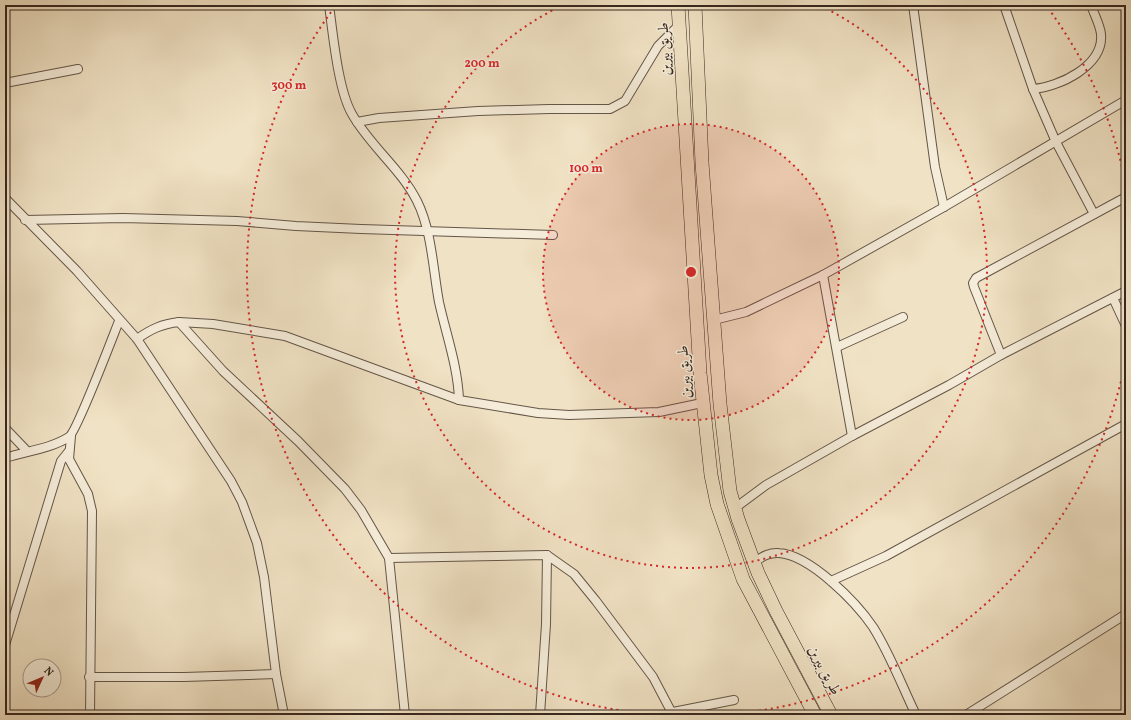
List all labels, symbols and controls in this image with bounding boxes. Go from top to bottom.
street label: طريق بيرين [654,22,677,76]
text: 200 m [464,56,500,72]
text: 300 m [272,78,307,94]
text: 100 m [569,161,603,177]
centre of rings [684,265,698,279]
street label: طريق بيرين [673,345,698,399]
street label: طريق بيرين [802,642,845,699]
north arrow [22,658,62,698]
text: N [40,664,56,680]

